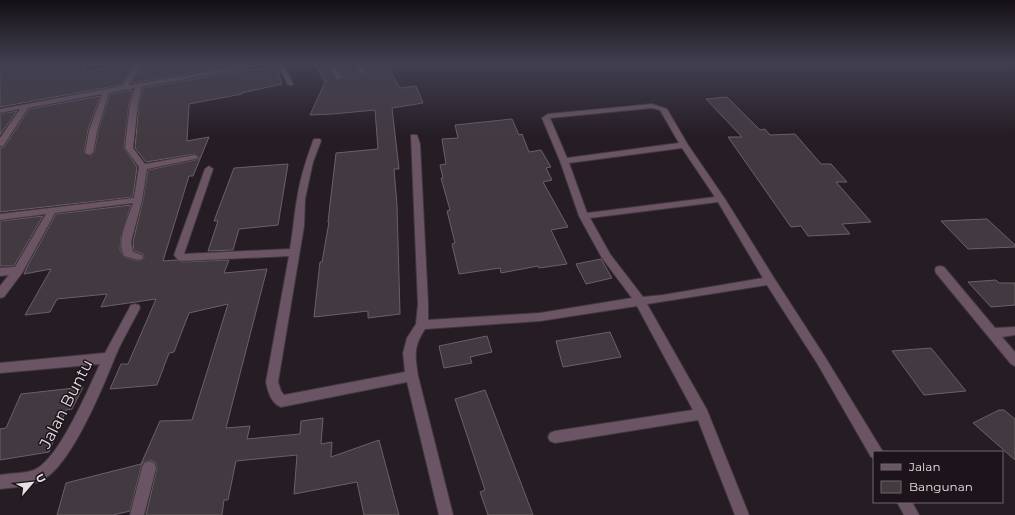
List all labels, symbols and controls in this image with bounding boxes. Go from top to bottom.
street label: Jalan Buntu [35,356,97,452]
legend [873,451,1003,503]
text: Jalan [908,459,941,474]
north arrow [12,463,52,503]
text: U [33,471,49,485]
text: Bangunan [909,479,973,494]

